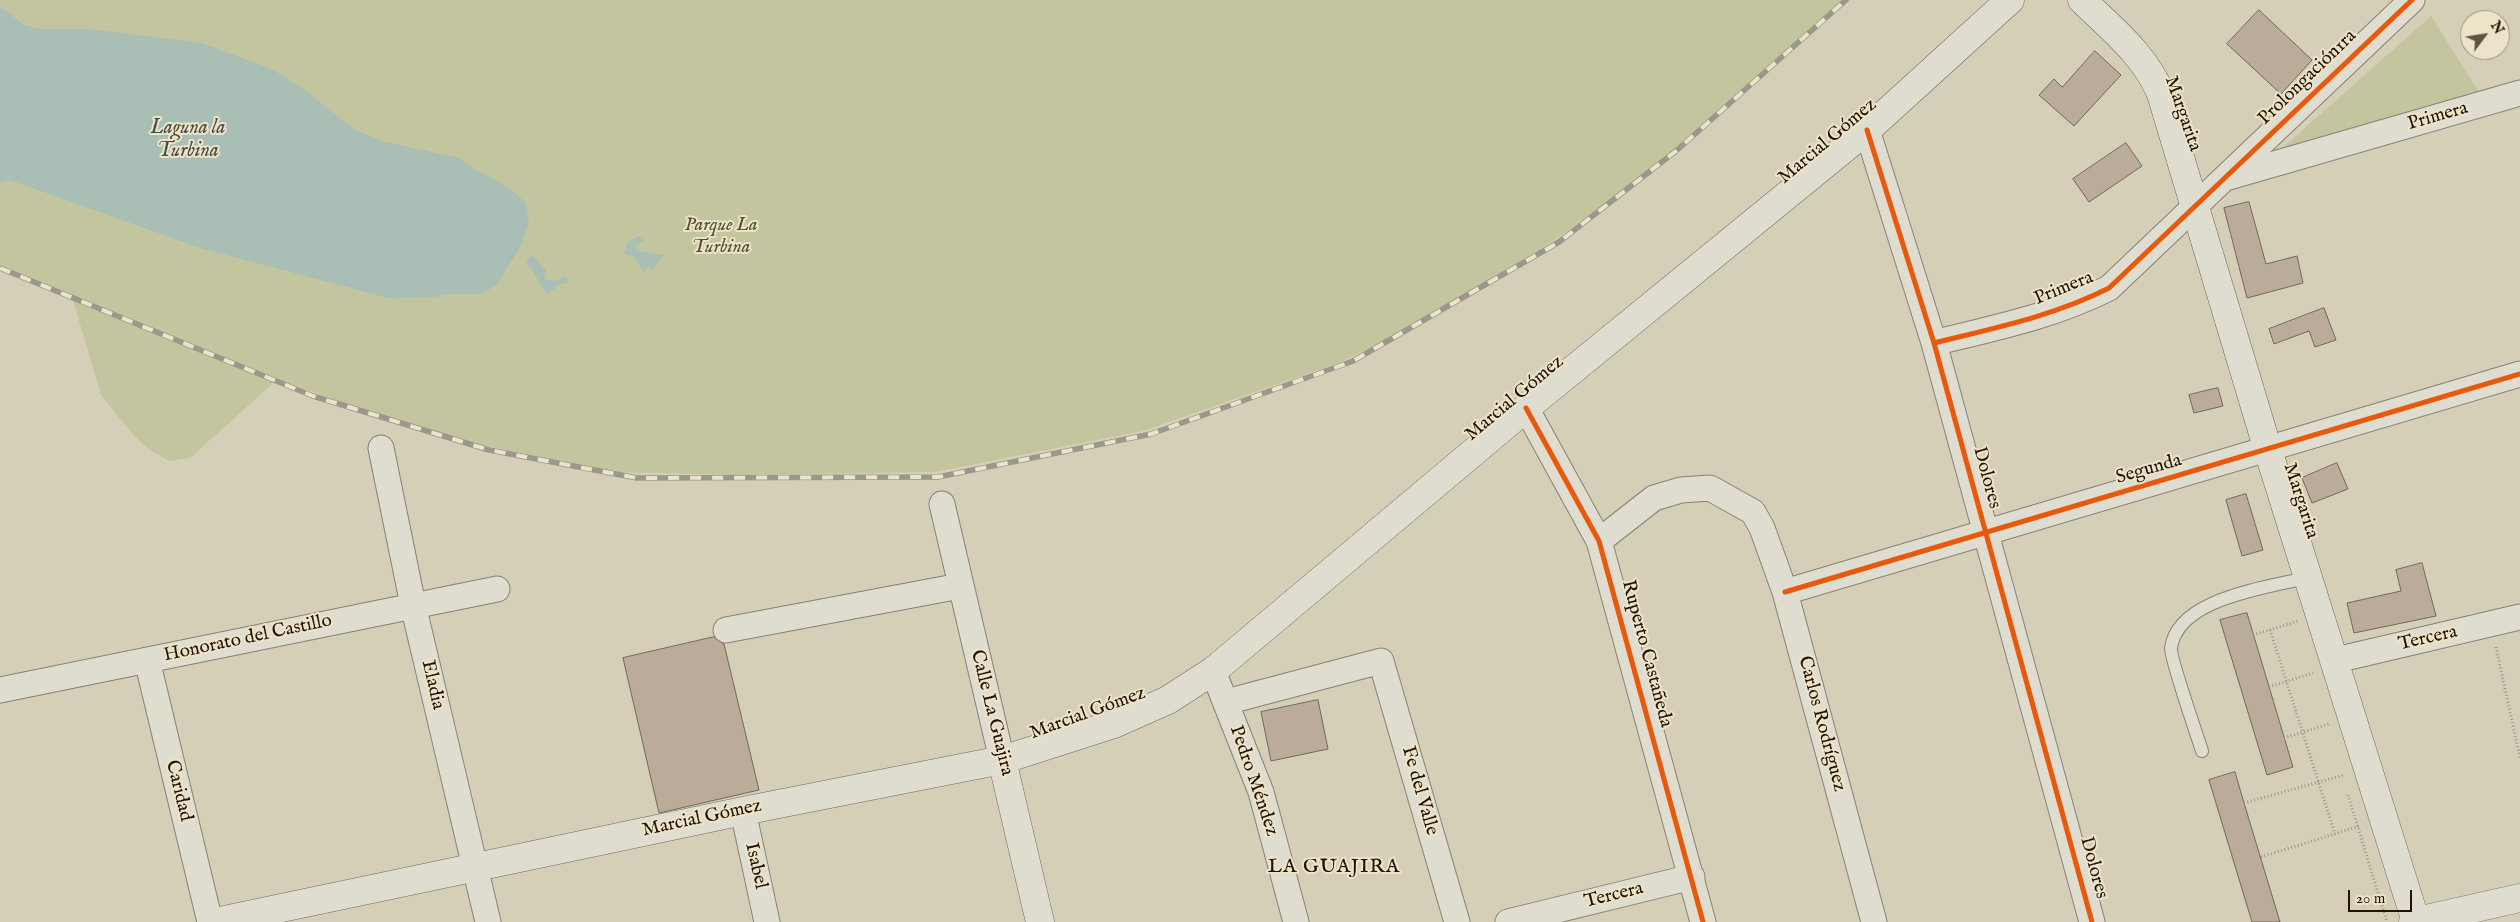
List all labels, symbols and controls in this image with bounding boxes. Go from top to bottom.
north arrow [2460,10,2510,60]
text: N [2486,18,2508,38]
street label: Prolongación1ra [2254,25,2362,131]
street label: Margarita [2158,73,2206,155]
street label: Marcial Gómez [1774,94,1882,190]
street label: Primera [2405,98,2471,136]
water label: Laguna la Turbina [151,117,225,164]
park label: Parque La Turbina [685,215,757,259]
street label: Primera [2031,267,2097,311]
street label: Marcial Gómez [1461,351,1569,447]
street label: Dolores [1967,445,2005,511]
street label: Segunda [2114,450,2184,490]
street label: Margarita [2277,460,2323,542]
street label: Ruperto Castañeda [1615,578,1677,730]
street label: Honorato del Castillo [162,610,334,668]
street label: Tercera [2396,621,2460,657]
street label: Calle La Guajira [964,648,1018,778]
street label: Carlos Rodríguez [1792,654,1850,794]
street label: Eladia [415,658,449,712]
street label: Marcial Gómez [1027,683,1149,745]
street label: Pedro Méndez [1223,723,1283,839]
street label: Fe del Valle [1395,744,1443,838]
street label: Caridad [159,758,197,824]
street label: Marcial Gómez [640,795,764,843]
street label: Dolores [2074,835,2112,901]
street label: Isabel [739,840,771,892]
district label: LA GUAJIRA [1267,856,1401,880]
street label: Tercera [1582,878,1646,914]
scale bar [2350,880,2414,912]
text: 20 m [2356,889,2385,908]

